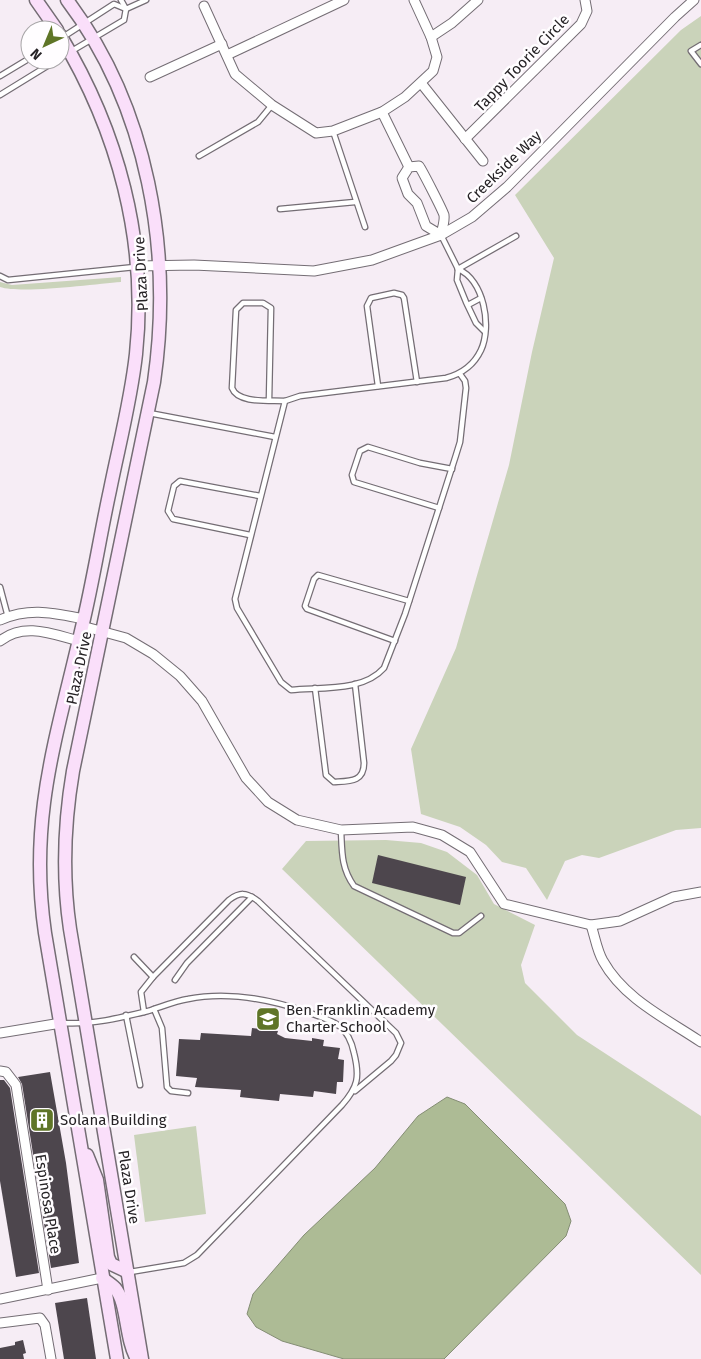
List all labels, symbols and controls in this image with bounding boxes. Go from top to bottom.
street label: Tappy Toorie Circle [471,11,573,115]
north arrow [20,20,70,70]
text: N [27,45,46,63]
street label: Creekside Way [463,126,546,207]
street label: Plaza Drive [130,236,152,312]
street label: Plaza Drive [62,630,96,706]
place label: Ben Franklin Academy Charter School [286,1001,436,1036]
school or university icon: Ben Franklin Academy Charter School [255,1006,281,1032]
building icon: Solana Building [29,1107,55,1133]
place label: Solana Building [60,1111,167,1129]
street label: Plaza Drive [114,1149,144,1225]
street label: Espinosa Place [31,1153,65,1255]

